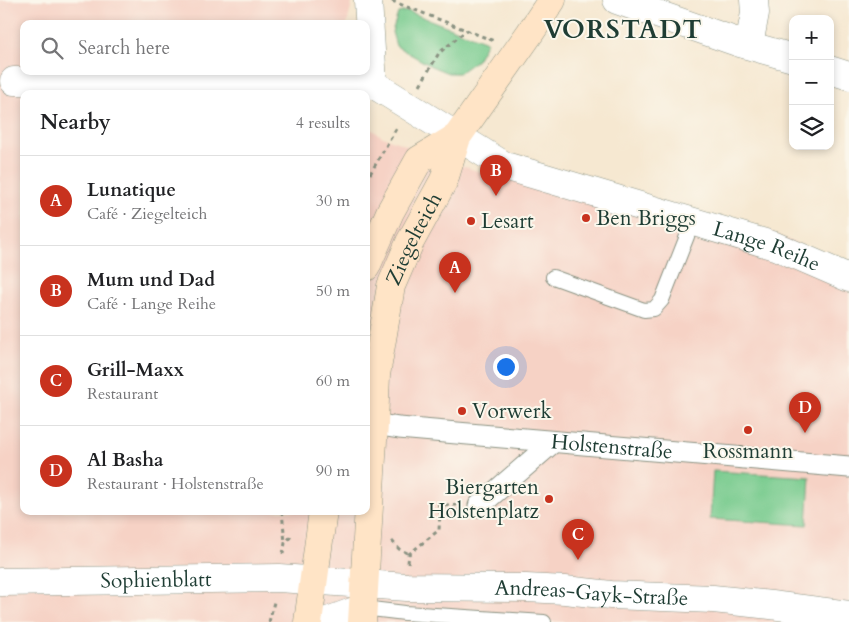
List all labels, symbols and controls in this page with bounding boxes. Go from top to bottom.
district label: VORSTADT [544,12,702,47]
map controls [789,15,834,150]
button: + [789,15,834,60]
search box [20,20,370,75]
icon: search [38,34,66,62]
text: Search here [78,35,170,61]
button: − [789,60,834,105]
button: layers [789,105,834,150]
text: Nearby [40,108,111,137]
text: 4 results [296,112,350,134]
pin: B [480,155,512,196]
text: Lunatique [87,177,176,203]
street label: Ziegelteich [379,187,449,290]
text: A [50,190,62,212]
text: 30 m [316,190,350,212]
text: Café · Ziegelteich [87,203,207,225]
place label: Ben Briggs [596,204,696,233]
place label: Lesart [481,207,534,236]
marker: Ben Briggs [580,212,592,224]
street label: Lange Reihe [710,214,825,278]
marker: Lesart [465,215,477,227]
pin: A [439,252,471,293]
text: Mum und Dad [87,267,215,293]
text: B [50,280,62,302]
text: 50 m [316,280,350,302]
text: Café · Lange Reihe [87,293,216,315]
your location [493,354,519,380]
text: Grill-Maxx [87,357,184,383]
text: C [50,370,62,392]
text: 60 m [316,370,350,392]
text: Restaurant [87,383,158,405]
pin: D [789,392,821,433]
place label: Vorwerk [472,397,552,426]
marker: Vorwerk [456,405,468,417]
marker: Rossmann [742,424,754,436]
street label: Holstenstraße [550,427,674,466]
place label: Rossmann [703,437,793,466]
text: Al Basha [87,447,163,473]
text: D [49,460,63,482]
text: 90 m [316,460,350,482]
text: Restaurant · Holstenstraße [87,473,264,495]
place label: Biergarten Holstenplatz [428,473,540,526]
marker: Biergarten Holstenplatz [543,493,555,505]
pin: C [562,519,594,560]
street label: Sophienblatt [100,564,212,595]
street label: Andreas-Gayk-Straße [494,573,689,613]

